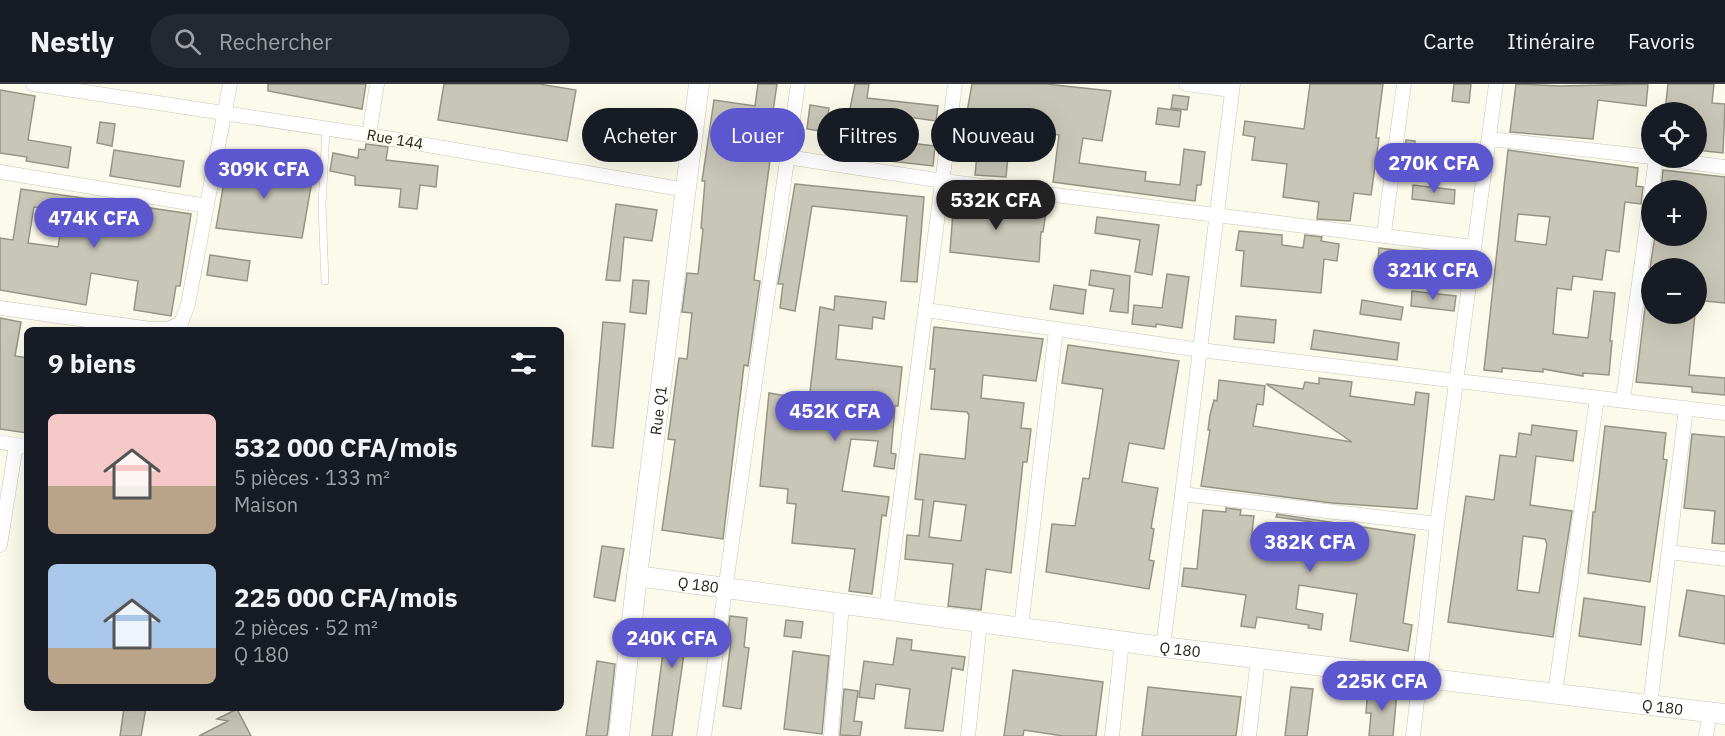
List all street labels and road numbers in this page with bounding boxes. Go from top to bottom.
street label: Rue 144 [365,125,425,153]
street label: Rue Q1 [645,385,670,436]
street label: Q 180 [677,572,720,596]
street label: Q 180 [1159,637,1202,661]
street label: Q 180 [1641,695,1684,718]

